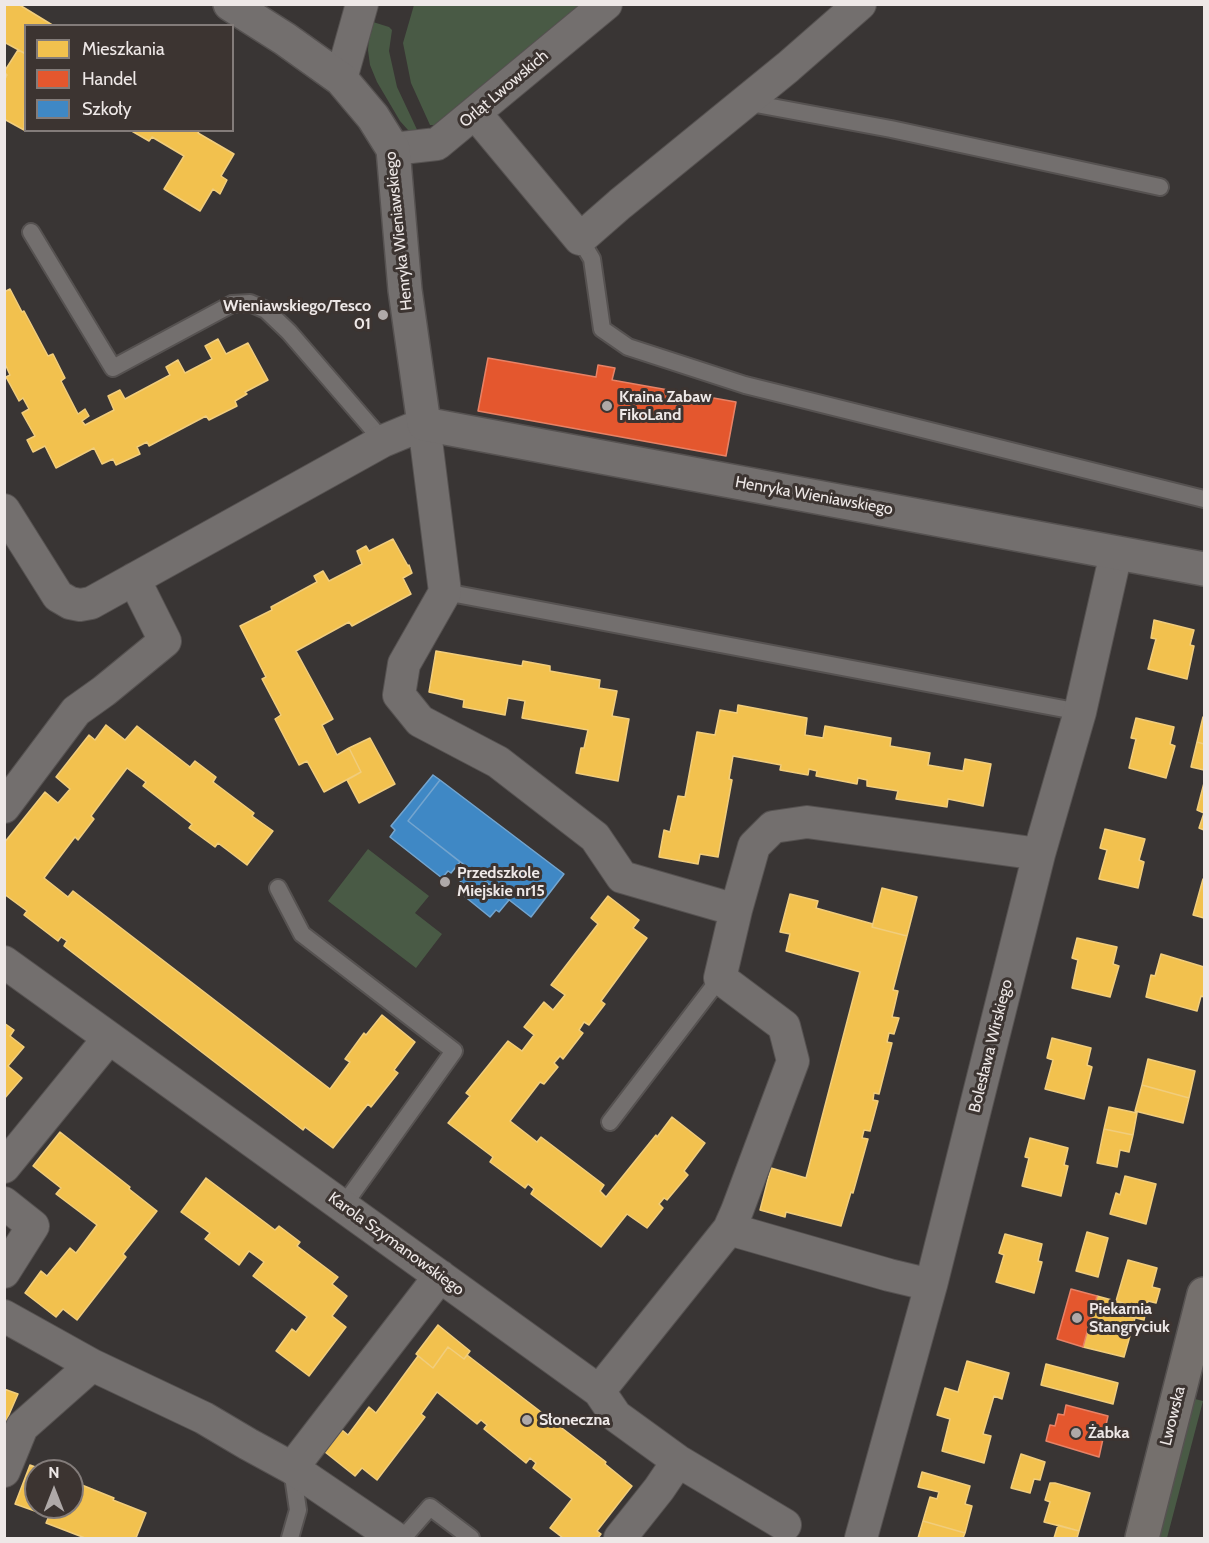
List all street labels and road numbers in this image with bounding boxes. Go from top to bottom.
street label: Orląt Lwowskich [456,46,552,132]
street label: Henryka Wieniawskiego [381,150,417,312]
street label: Henryka Wieniawskiego [734,473,894,519]
street label: Bolesława Wirskiego [965,977,1017,1115]
street label: Karola Szymanowskiego [324,1188,468,1300]
street label: Lwowska [1156,1384,1190,1448]

